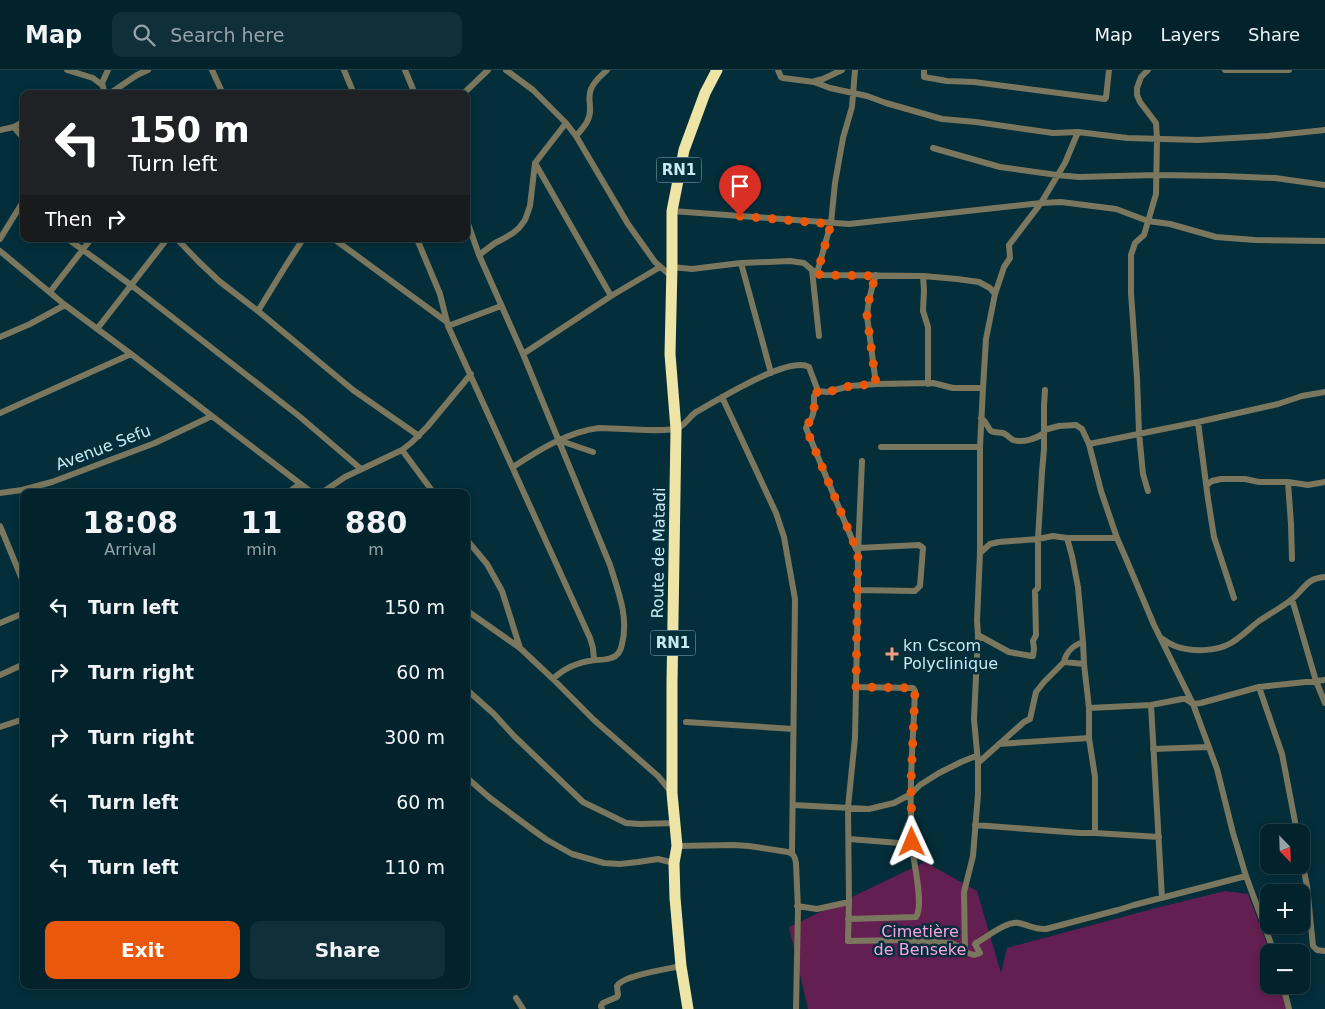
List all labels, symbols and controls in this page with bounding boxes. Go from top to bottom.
search box [112,12,462,57]
text: Map [25,21,82,49]
icon: search [130,21,158,49]
text: Search here [170,24,284,46]
text: Map [1094,24,1132,45]
text: Layers [1160,24,1220,45]
text: Share [1248,24,1300,45]
icon: left [45,110,110,175]
text: 150 m [128,110,250,150]
text: Turn left [128,151,217,176]
road number: RN1 [656,158,702,182]
pin [719,165,761,216]
icon: arrive [726,172,754,200]
icon: right [102,205,130,233]
text: Then [45,208,92,230]
street label: Avenue Sefu [53,421,153,474]
street label: Route de Matadi [648,487,669,619]
text: 18:08 [83,505,178,540]
text: 11 [241,505,282,540]
text: 880 [345,505,407,540]
text: Arrival [104,540,156,559]
text: min [246,540,277,559]
text: m [368,540,384,559]
icon: left [45,593,73,621]
text: Turn left [88,596,179,618]
text: 150 m [384,596,445,618]
road number: RN1 [650,630,696,656]
place label: kn Cscom Polyclinique [903,636,998,673]
marker: kn Cscom Polyclinique [885,647,899,661]
icon: right [45,658,73,686]
text: Turn right [88,661,194,683]
text: 60 m [396,661,445,683]
icon: right [45,723,73,751]
text: Turn right [88,726,194,748]
text: 300 m [384,726,445,748]
icon: left [45,788,73,816]
text: Turn left [88,791,179,813]
text: 60 m [396,791,445,813]
position arrow [885,815,937,867]
north arrow [1260,824,1310,874]
map controls [1260,824,1310,994]
icon: left [45,853,73,881]
text: Turn left [88,856,179,878]
text: 110 m [384,856,445,878]
button: + [1260,884,1310,934]
button: Exit [45,921,240,979]
button: Share [250,921,445,979]
park label: Cimetière de Benseke [874,922,966,959]
button: − [1260,944,1310,994]

